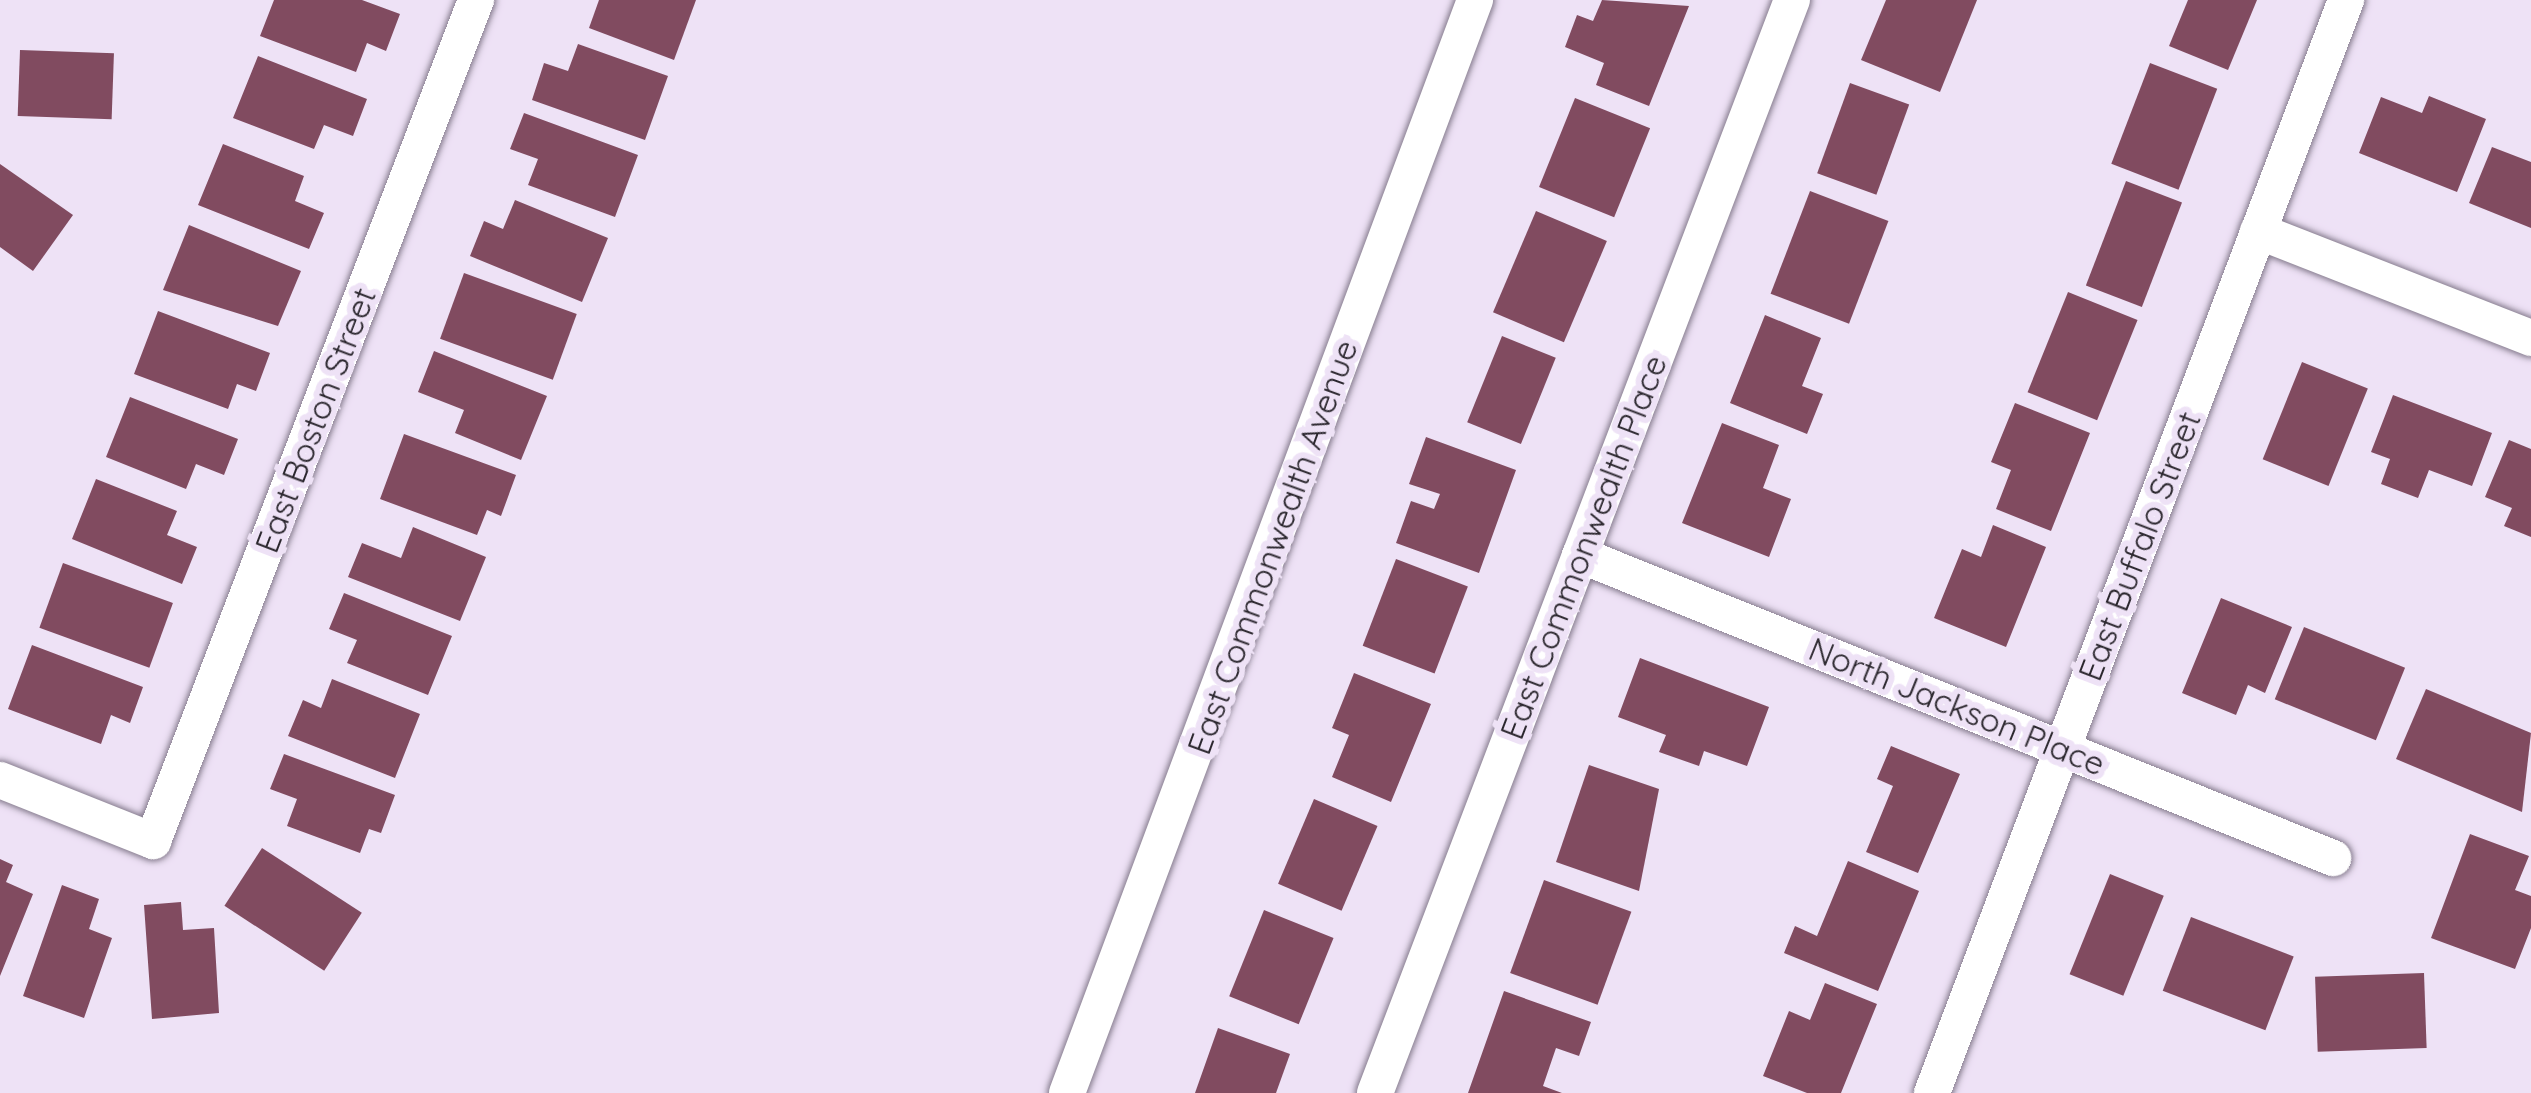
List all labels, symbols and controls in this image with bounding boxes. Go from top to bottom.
street label: East Boston Street [246,282,384,558]
street label: East Commonwealth Avenue [1178,334,1366,760]
street label: East Commonwealth Place [1491,349,1675,745]
street label: East Buffalo Street [2069,406,2209,686]
street label: North Jackson Place [1803,629,2111,783]

